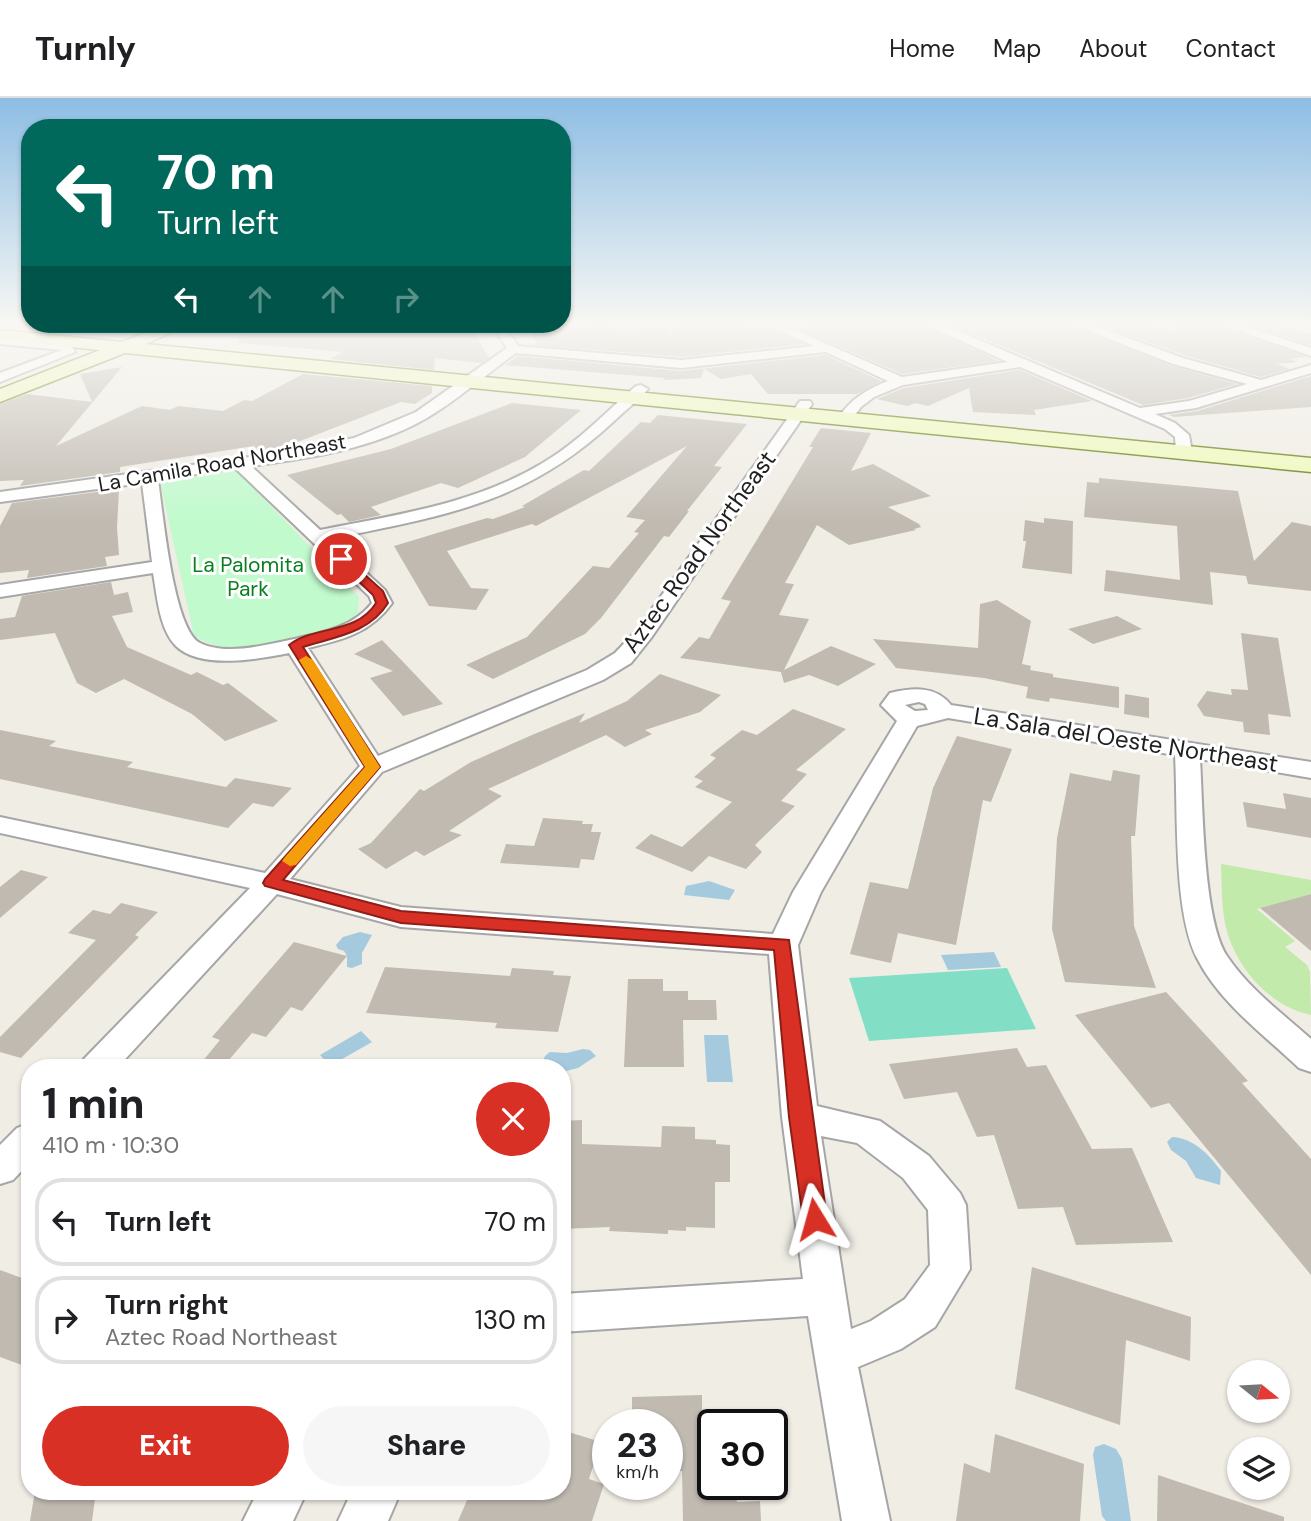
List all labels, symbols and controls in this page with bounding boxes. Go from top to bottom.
text: Turnly [35,27,136,70]
text: Home [889,33,955,64]
text: Map [993,33,1041,64]
text: About [1079,33,1148,64]
text: Contact [1186,33,1276,64]
text: 70 m [157,140,275,204]
icon: left [42,147,133,238]
text: Turn left [157,202,279,244]
icon: left [168,280,206,318]
icon: ahead [241,280,279,318]
icon: ahead [314,280,352,318]
icon: right [387,280,425,318]
street label: La Camila Road Northeast [96,427,348,499]
street label: Aztec Road Northeast [615,444,782,659]
pin [311,529,371,589]
icon: arrive [322,540,360,578]
park label: La Palomita Park [192,551,304,603]
street label: La Sala del Oeste Northeast [972,700,1280,779]
text: 1 min [42,1076,145,1131]
button: close [476,1082,550,1156]
text: 410 m · 10:30 [42,1130,179,1160]
position arrow [778,1182,852,1256]
icon: left [46,1203,84,1241]
text: Turn left [105,1205,212,1239]
text: 70 m [485,1205,546,1239]
text: Turn right [105,1288,229,1322]
icon: right [46,1301,84,1339]
text: 130 m [475,1303,546,1337]
text: Aztec Road Northeast [105,1322,337,1352]
north arrow [1227,1360,1290,1423]
map controls [1227,1360,1290,1500]
button: Exit [42,1406,289,1486]
button: Share [303,1406,550,1486]
speed limit sign: 30 [697,1409,788,1500]
text: 23 [617,1422,658,1468]
button: layers [1227,1437,1290,1500]
text: km/h [616,1460,659,1484]

